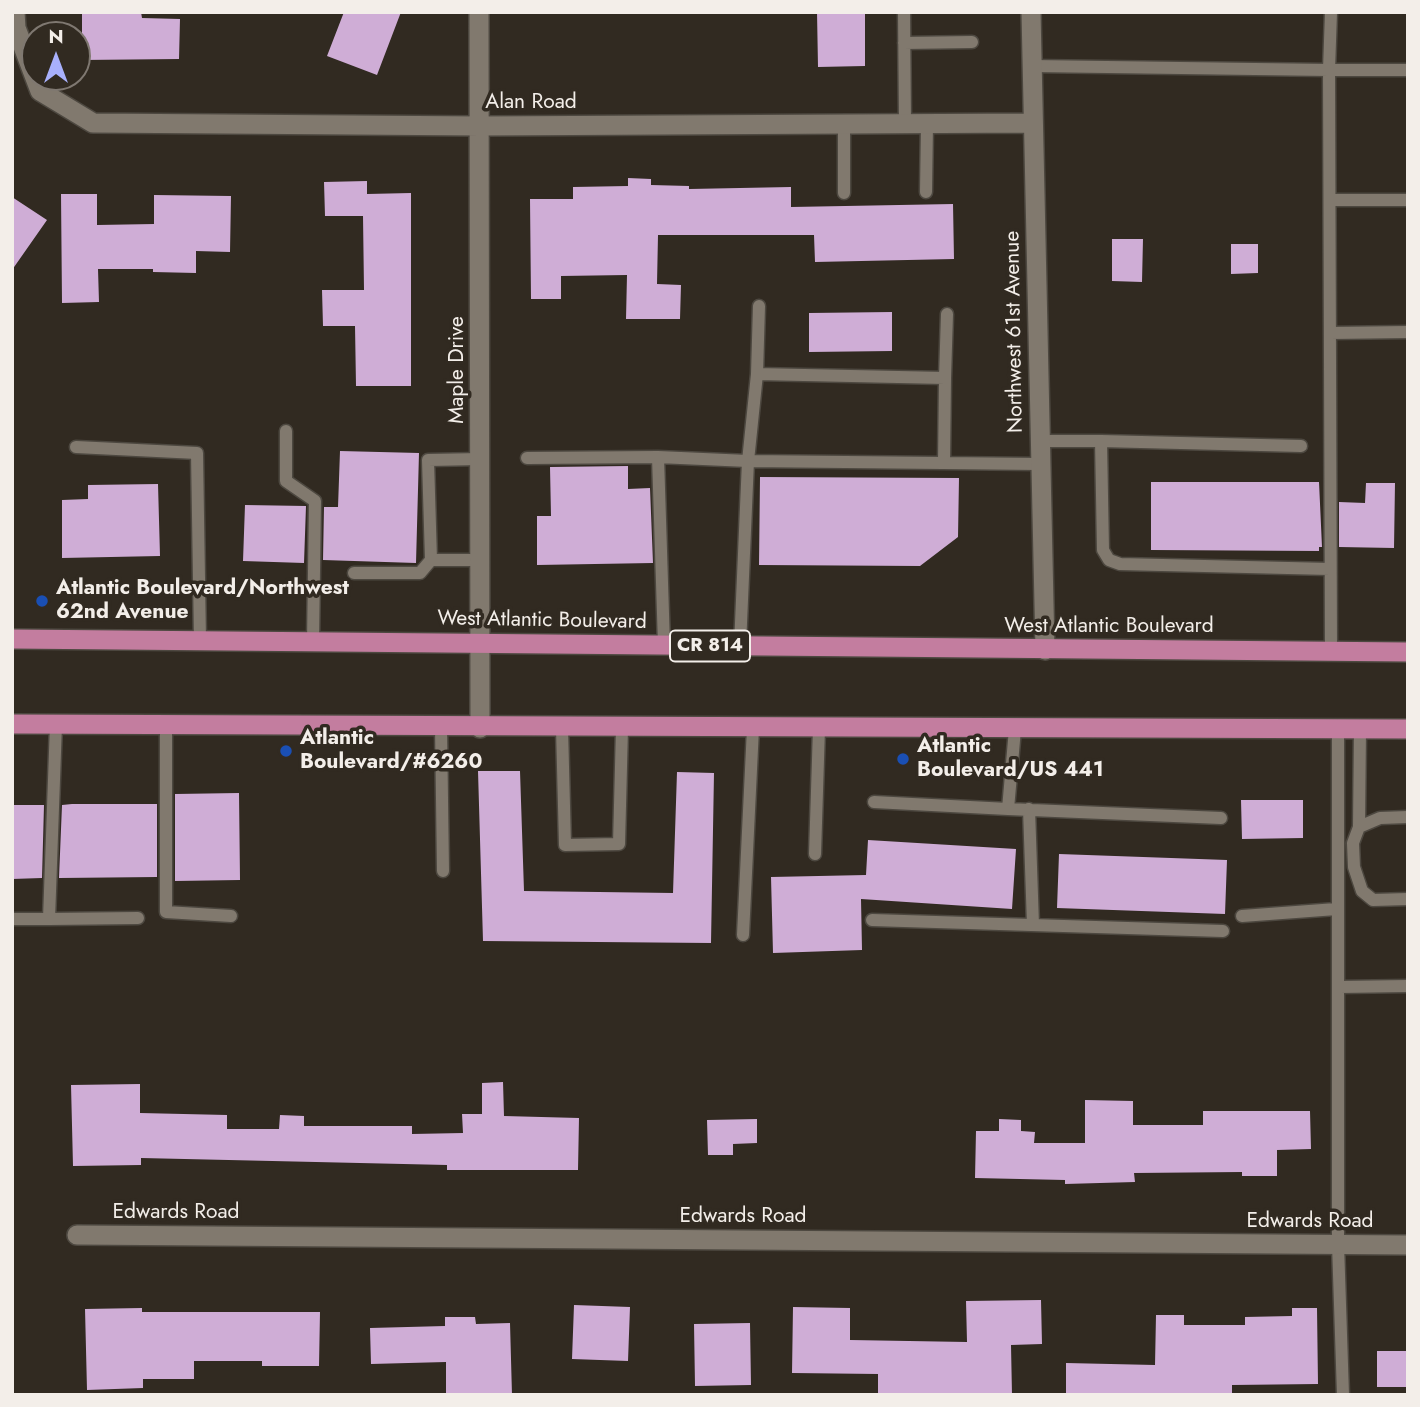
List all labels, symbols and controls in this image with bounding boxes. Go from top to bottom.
north arrow [21,21,91,91]
text: N [48,23,64,50]
street label: Alan Road [485,90,577,116]
street label: Northwest 61st Avenue [1001,231,1029,433]
street label: Maple Drive [445,316,471,424]
place label: Atlantic Boulevard/Northwest 62nd Avenue [56,576,349,626]
marker: Atlantic Boulevard/Northwest 62nd Avenue [34,593,50,609]
street label: West Atlantic Boulevard [437,607,647,635]
street label: West Atlantic Boulevard [1004,614,1214,640]
road number: CR 814 [670,631,750,662]
place label: Atlantic Boulevard/#6260 [300,726,482,776]
place label: Atlantic Boulevard/US 441 [917,734,1104,784]
marker: Atlantic Boulevard/#6260 [278,743,294,759]
marker: Atlantic Boulevard/US 441 [895,751,911,767]
street label: Edwards Road [112,1200,240,1226]
street label: Edwards Road [679,1204,807,1230]
street label: Edwards Road [1246,1209,1374,1235]

